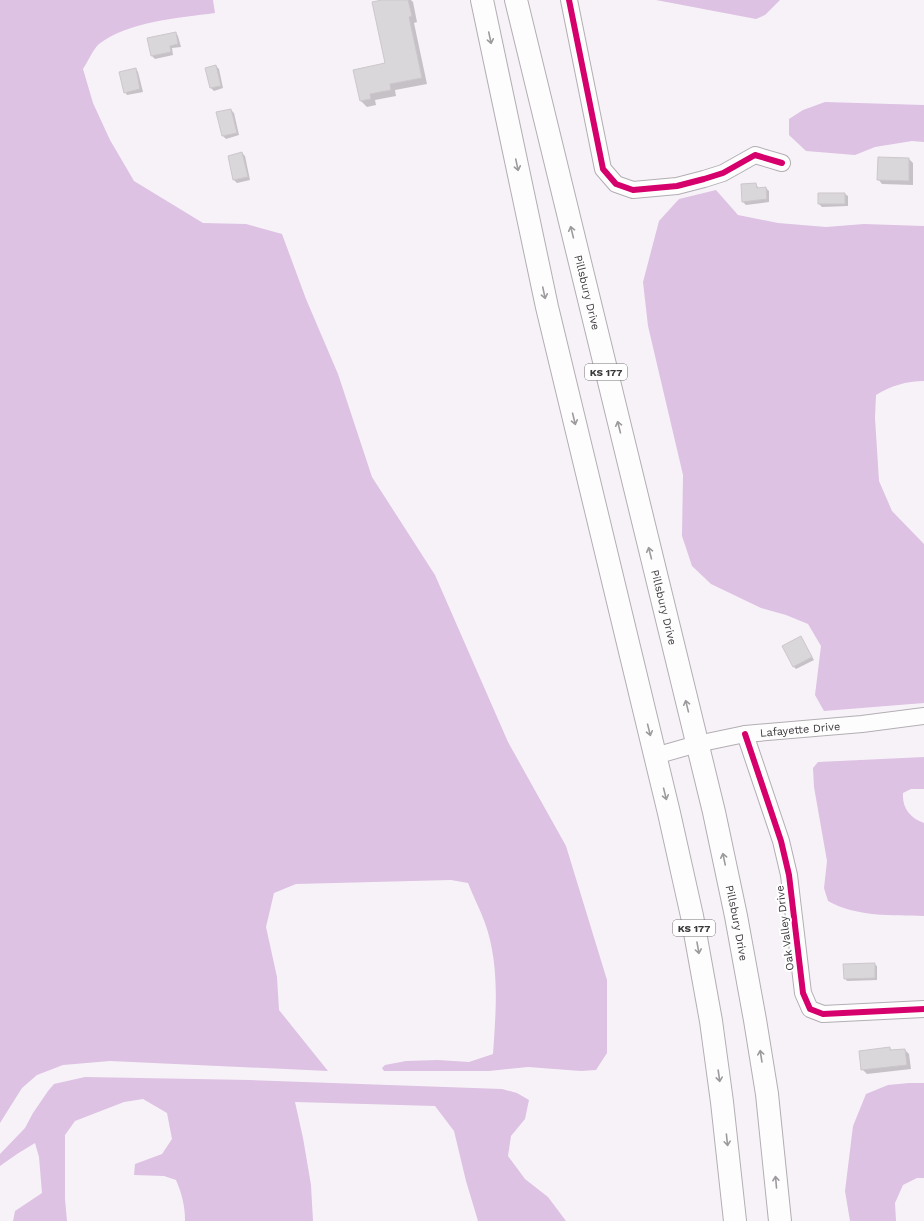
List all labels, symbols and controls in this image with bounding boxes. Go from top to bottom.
one-way arrow [486,31,494,44]
one-way arrow [513,159,521,172]
one-way arrow [568,226,575,239]
street label: Pillsbury Drive [572,253,603,331]
one-way arrow [540,286,548,299]
road number: KS 177 [585,364,627,380]
one-way arrow [570,412,578,425]
one-way arrow [615,420,623,433]
one-way arrow [646,547,653,560]
street label: Pillsbury Drive [649,568,680,646]
one-way arrow [683,700,691,713]
street label: Lafayette Drive [759,719,841,739]
one-way arrow [645,723,653,736]
one-way arrow [661,787,669,800]
one-way arrow [719,853,727,866]
street label: Pillsbury Drive [723,884,751,962]
street label: Oak Valley Drive [773,885,797,971]
road number: KS 177 [673,920,715,936]
one-way arrow [694,941,702,954]
one-way arrow [756,1050,764,1063]
one-way arrow [715,1069,723,1082]
one-way arrow [723,1133,730,1146]
one-way arrow [773,1176,780,1189]

